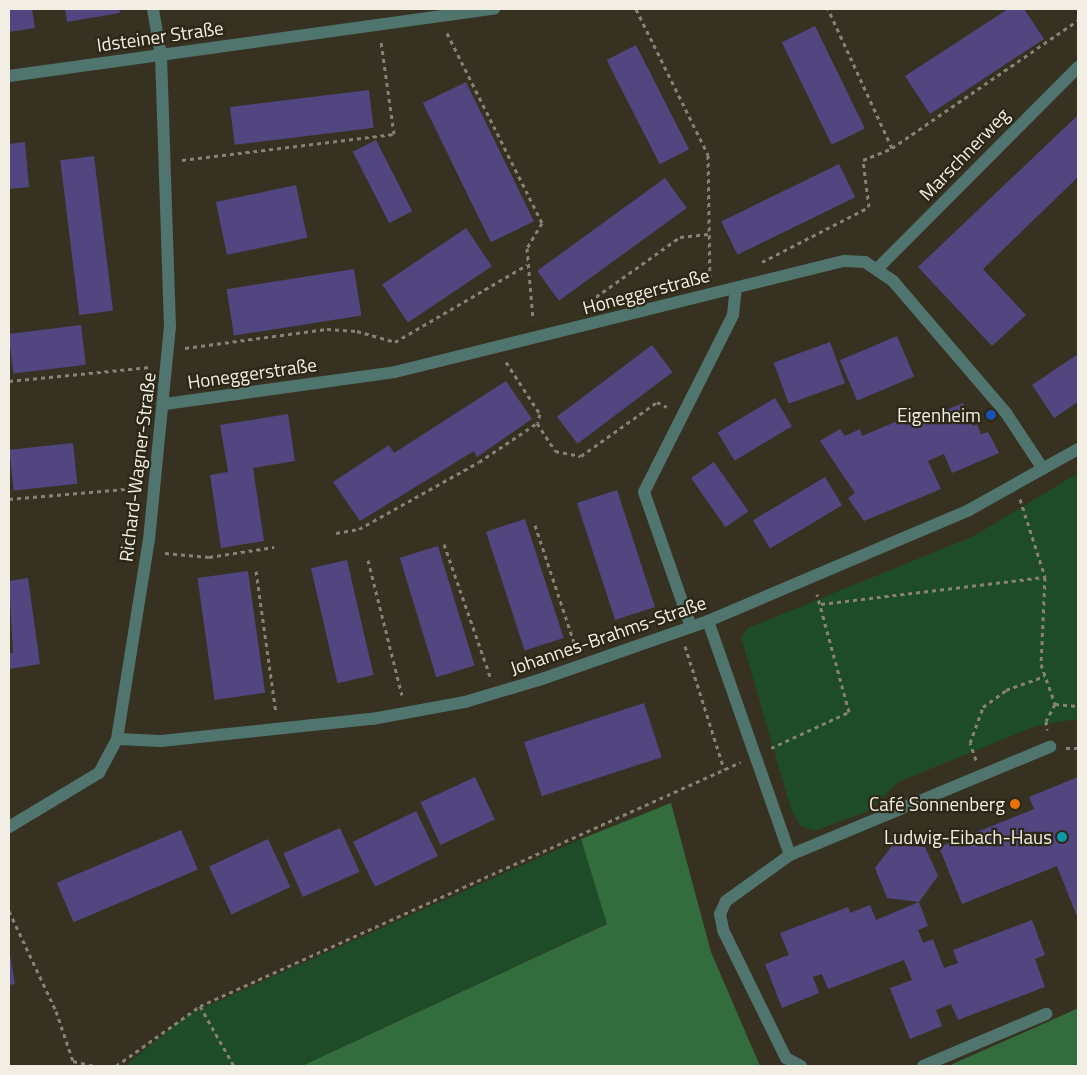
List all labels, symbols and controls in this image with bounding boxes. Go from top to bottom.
street label: Idsteiner Straße [95,16,225,56]
street label: Marschnerweg [914,103,1014,205]
street label: Honeggerstraße [580,263,712,319]
street label: Honeggerstraße [186,353,318,393]
street label: Richard-Wagner-Straße [114,371,160,563]
place label: Eigenheim [897,404,981,426]
marker: Eigenheim [985,409,997,421]
street label: Johannes-Brahms-Straße [507,591,709,679]
place label: Café Sonnenberg [869,793,1005,815]
marker: Café Sonnenberg [1009,798,1021,810]
place label: Ludwig-Eibach-Haus [884,826,1052,848]
marker: Ludwig-Eibach-Haus [1056,831,1068,843]

